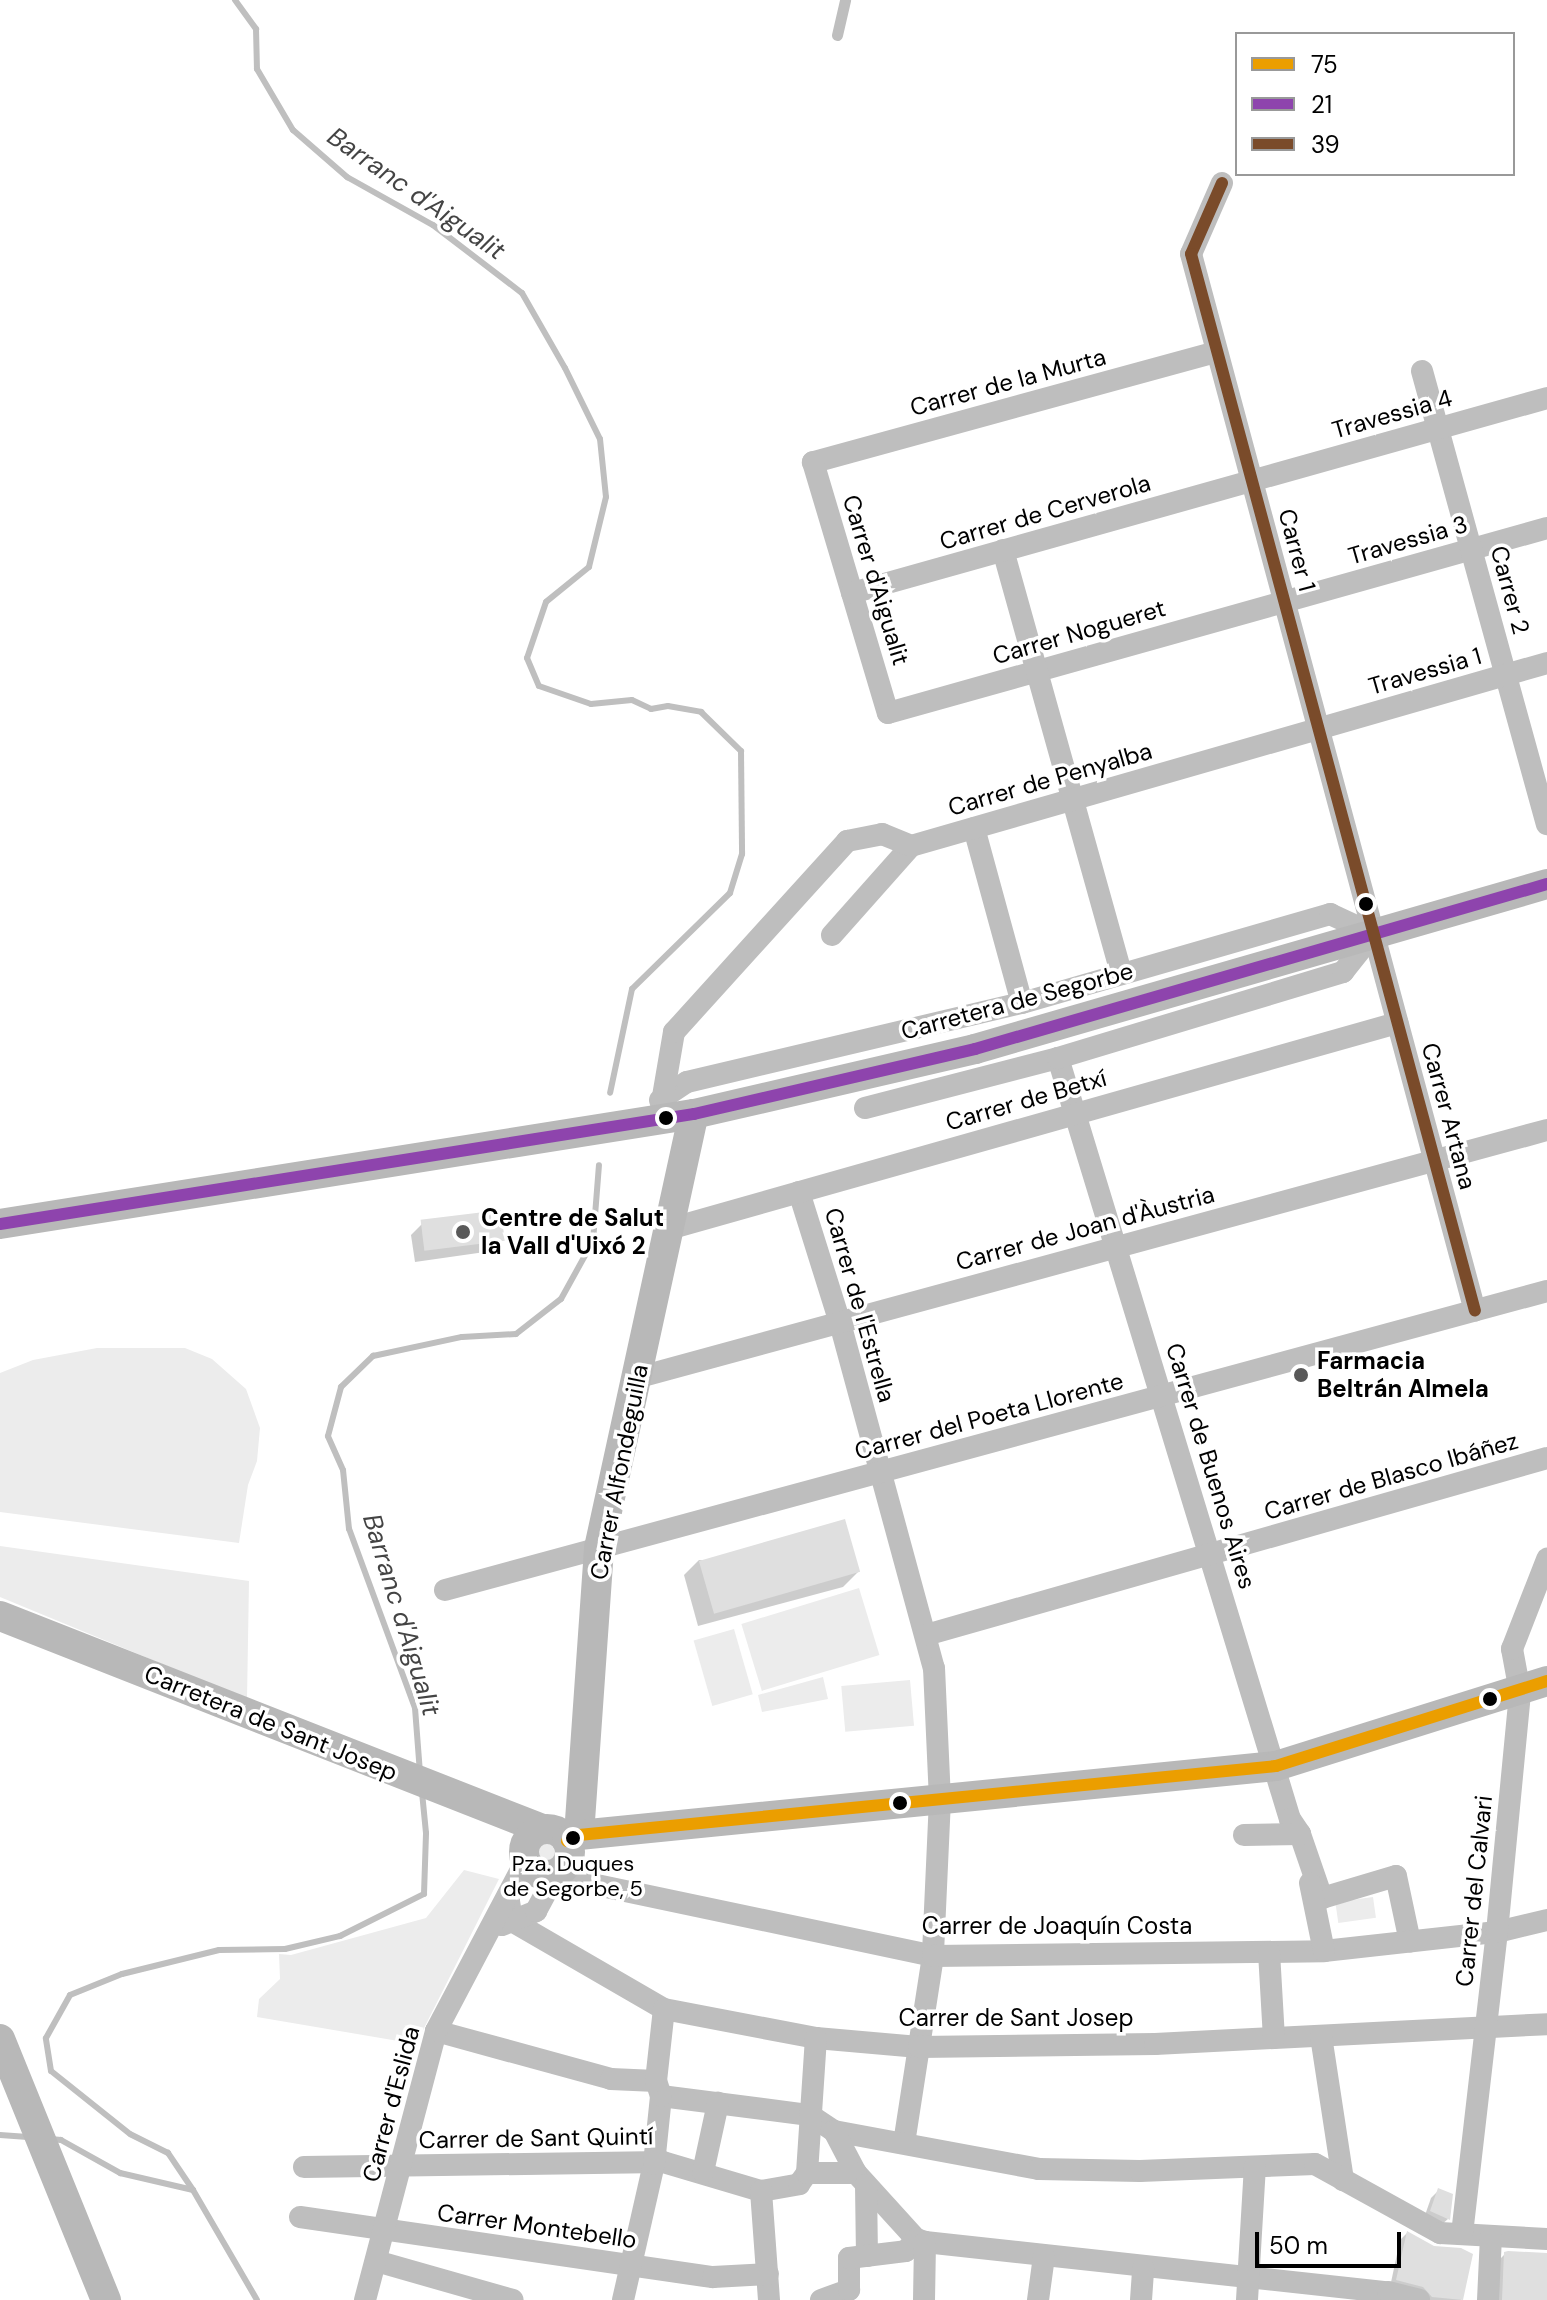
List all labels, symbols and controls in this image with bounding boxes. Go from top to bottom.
legend [1235,32,1515,176]
text: 75 [1311,49,1338,80]
text: 21 [1311,89,1332,120]
water label: Barranc d'Aigualit [321,121,511,267]
text: 39 [1311,129,1340,160]
street label: Carrer de la Murta [907,342,1109,422]
street label: Travessia 4 [1329,383,1455,445]
street label: Carrer de Cerverola [936,468,1154,556]
street label: Carrer d'Aigualit [836,492,916,668]
street label: Carrer 1 [1272,506,1322,594]
street label: Travessia 3 [1345,509,1471,571]
street label: Carrer 2 [1484,543,1536,637]
street label: Carrer Nogueret [989,594,1169,670]
street label: Travessia 1 [1365,641,1485,701]
street label: Carrer de Penyalba [945,736,1155,822]
unlabelled marker [1358,896,1374,912]
street label: Carretera de Segorbe [898,956,1136,1046]
street label: Carrer Artana [1416,1040,1482,1192]
street label: Carrer de Betxí [942,1063,1110,1137]
unlabelled marker [658,1110,674,1126]
street label: Carrer de Joan d'Àustria [953,1180,1217,1276]
place label: Centre de Salut la Vall d'Uixó 2 [481,1204,664,1260]
street label: Carrer de l'Estrella [818,1204,902,1406]
marker: Centre de Salut la Vall d'Uixó 2 [452,1221,474,1243]
street label: Carrer de Buenos Aires [1160,1340,1262,1592]
place label: Farmacia Beltrán Almela [1317,1347,1489,1403]
street label: Carrer Alfondeguilla [584,1362,654,1582]
street label: Carrer del Poeta Llorente [851,1366,1127,1466]
marker: Farmacia Beltrán Almela [1292,1366,1310,1384]
street label: Carrer de Blasco Ibáñez [1261,1426,1521,1526]
water label: Barranc d'Aigualit [355,1510,447,1720]
street label: Carretera de Sant Josep [140,1659,402,1787]
unlabelled marker [1482,1691,1498,1707]
street label: Carrer del Calvari [1450,1794,1498,1988]
unlabelled marker [892,1795,908,1811]
marker: Pza. Duques de Segorbe, 5 [565,1830,581,1846]
place label: Pza. Duques de Segorbe, 5 [503,1850,643,1902]
street label: Carrer de Joaquín Costa [922,1912,1192,1940]
street label: Carrer de Sant Josep [898,2004,1134,2032]
street label: Carrer d'Eslida [356,2023,426,2185]
street label: Carrer de Sant Quintí [418,2122,654,2154]
street label: Carrer Montebello [435,2198,639,2254]
scale bar [1259,2216,1405,2266]
text: 50 m [1269,2230,1328,2261]

